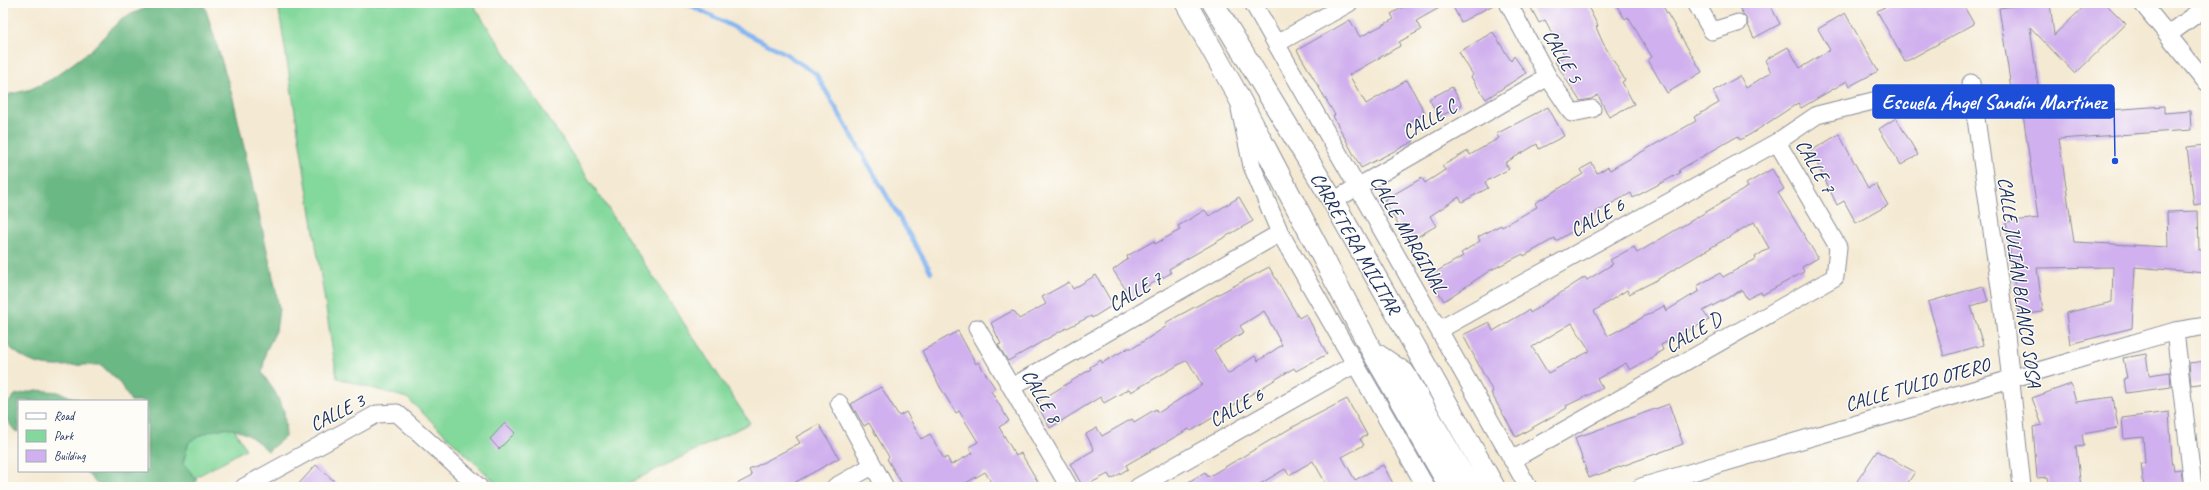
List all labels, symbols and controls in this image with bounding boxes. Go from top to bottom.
street label: CALLE 5 [1537,25,1589,89]
callout: Escuela Ángel Sandín Martínez [1873,85,2114,118]
text: Escuela Ángel Sandín Martínez [1882,89,2109,115]
street label: CALLE C [1397,93,1463,145]
street label: CALLE 7 [1790,135,1842,199]
street label: CARRETERA MILITAR [1305,168,1407,321]
street label: CALLE MARGINAL [1365,171,1453,298]
street label: CALLE JULIÁN BLANCO SOSA [1992,175,2047,390]
street label: CALLE 6 [1566,192,1630,243]
street label: CALLE 7 [1104,265,1168,317]
street label: CALLE D [1661,306,1727,359]
street label: CALLE TULIO OTERO [1842,351,1994,417]
street label: CALLE 8 [1016,365,1068,430]
street label: CALLE 6 [1205,382,1269,433]
street label: CALLE 3 [305,387,371,437]
legend [18,400,148,472]
text: Road [54,408,76,424]
text: Park [54,428,75,444]
text: Building [54,448,86,464]

